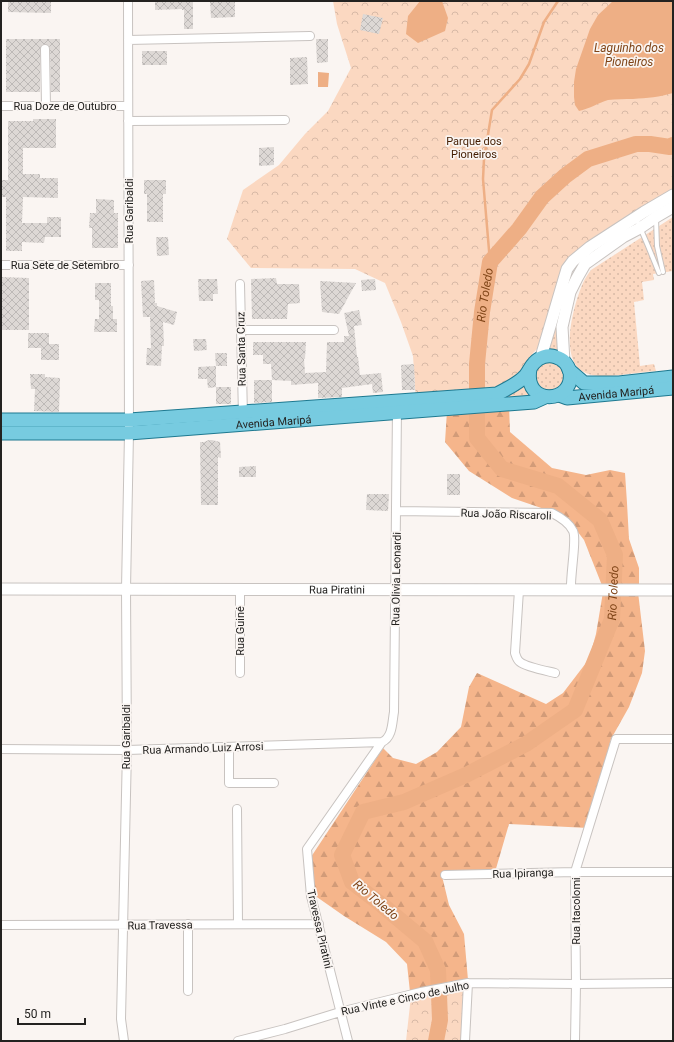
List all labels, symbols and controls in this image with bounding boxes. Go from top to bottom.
water label: Laguinho dos Pioneiros [594,41,664,69]
street label: Rua Doze de Outubro [13,100,117,113]
park label: Parque dos Pioneiros [446,135,502,161]
street label: Rua Garibaldi [123,178,136,244]
street label: Rua Sete de Setembro [11,259,119,272]
water label: Rio Toledo [474,267,496,323]
street label: Rua Santa Cruz [234,311,249,387]
street label: Avenida Maripá [578,384,655,404]
street label: Avenida Maripá [235,413,312,432]
street label: Rua João Riscaroli [460,506,552,523]
street label: Rua Olivia Leonardi [389,532,404,626]
water label: Rio Toledo [605,565,622,621]
street label: Rua Piratini [309,583,365,597]
street label: Rua Guiné [234,606,247,656]
street label: Rua Garibaldi [120,704,133,770]
street label: Rua Armando Luiz Arrosi [142,740,264,757]
street label: Rua Ipiranga [492,866,554,881]
water label: Rio Toledo [351,877,402,923]
street label: Rua Itacolomi [570,877,583,945]
street label: Travessa Piratini [304,888,335,970]
street label: Rua Travessa [127,918,193,933]
street label: Rua Vinte e Cinco de Julho [340,979,470,1018]
scale bar [18,1000,85,1026]
text: 50 m [24,1007,51,1021]

